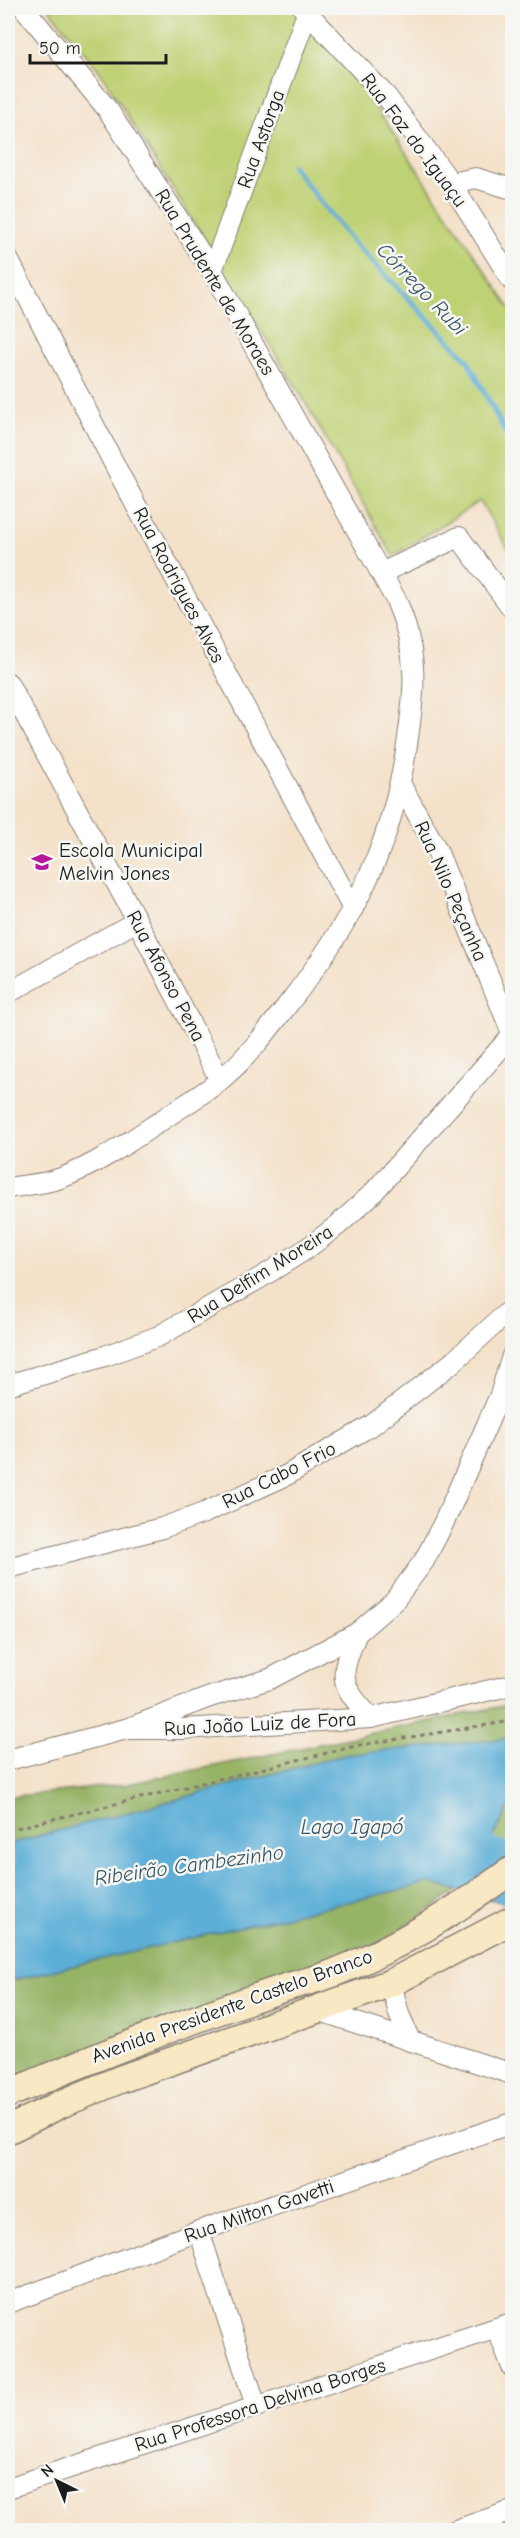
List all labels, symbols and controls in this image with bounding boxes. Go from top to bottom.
scale bar [30,27,166,65]
text: 50 m [39,38,81,59]
street label: Rua Foz do Iguaçu [356,69,472,211]
street label: Rua Astorga [233,87,289,191]
street label: Rua Prudente de Moraes [150,185,280,379]
water label: Córrego Rubi [372,238,472,340]
street label: Rua Rodrigues Alves [128,503,230,667]
street label: Rua Nilo Peçanha [410,817,492,965]
place label: Escola Municipal Melvin Jones [59,839,203,885]
school or university icon: Escola Municipal Melvin Jones [30,850,54,874]
street label: Rua Afonso Pena [122,907,210,1045]
street label: Rua Delfim Moreira [183,1220,337,1328]
street label: Rua Cabo Frio [218,1437,340,1513]
street label: Rua João Luiz de Fora [163,1707,357,1741]
water label: Lago Igapó [301,1815,403,1839]
water label: Ribeirão Cambezinho [93,1840,285,1890]
street label: Avenida Presidente Castelo Branco [88,1944,376,2068]
street label: Rua Milton Gavetti [181,2175,337,2247]
street label: Rua Professora Delvina Borges [132,2353,388,2457]
north arrow [27,2451,87,2511]
text: N [37,2461,57,2481]

